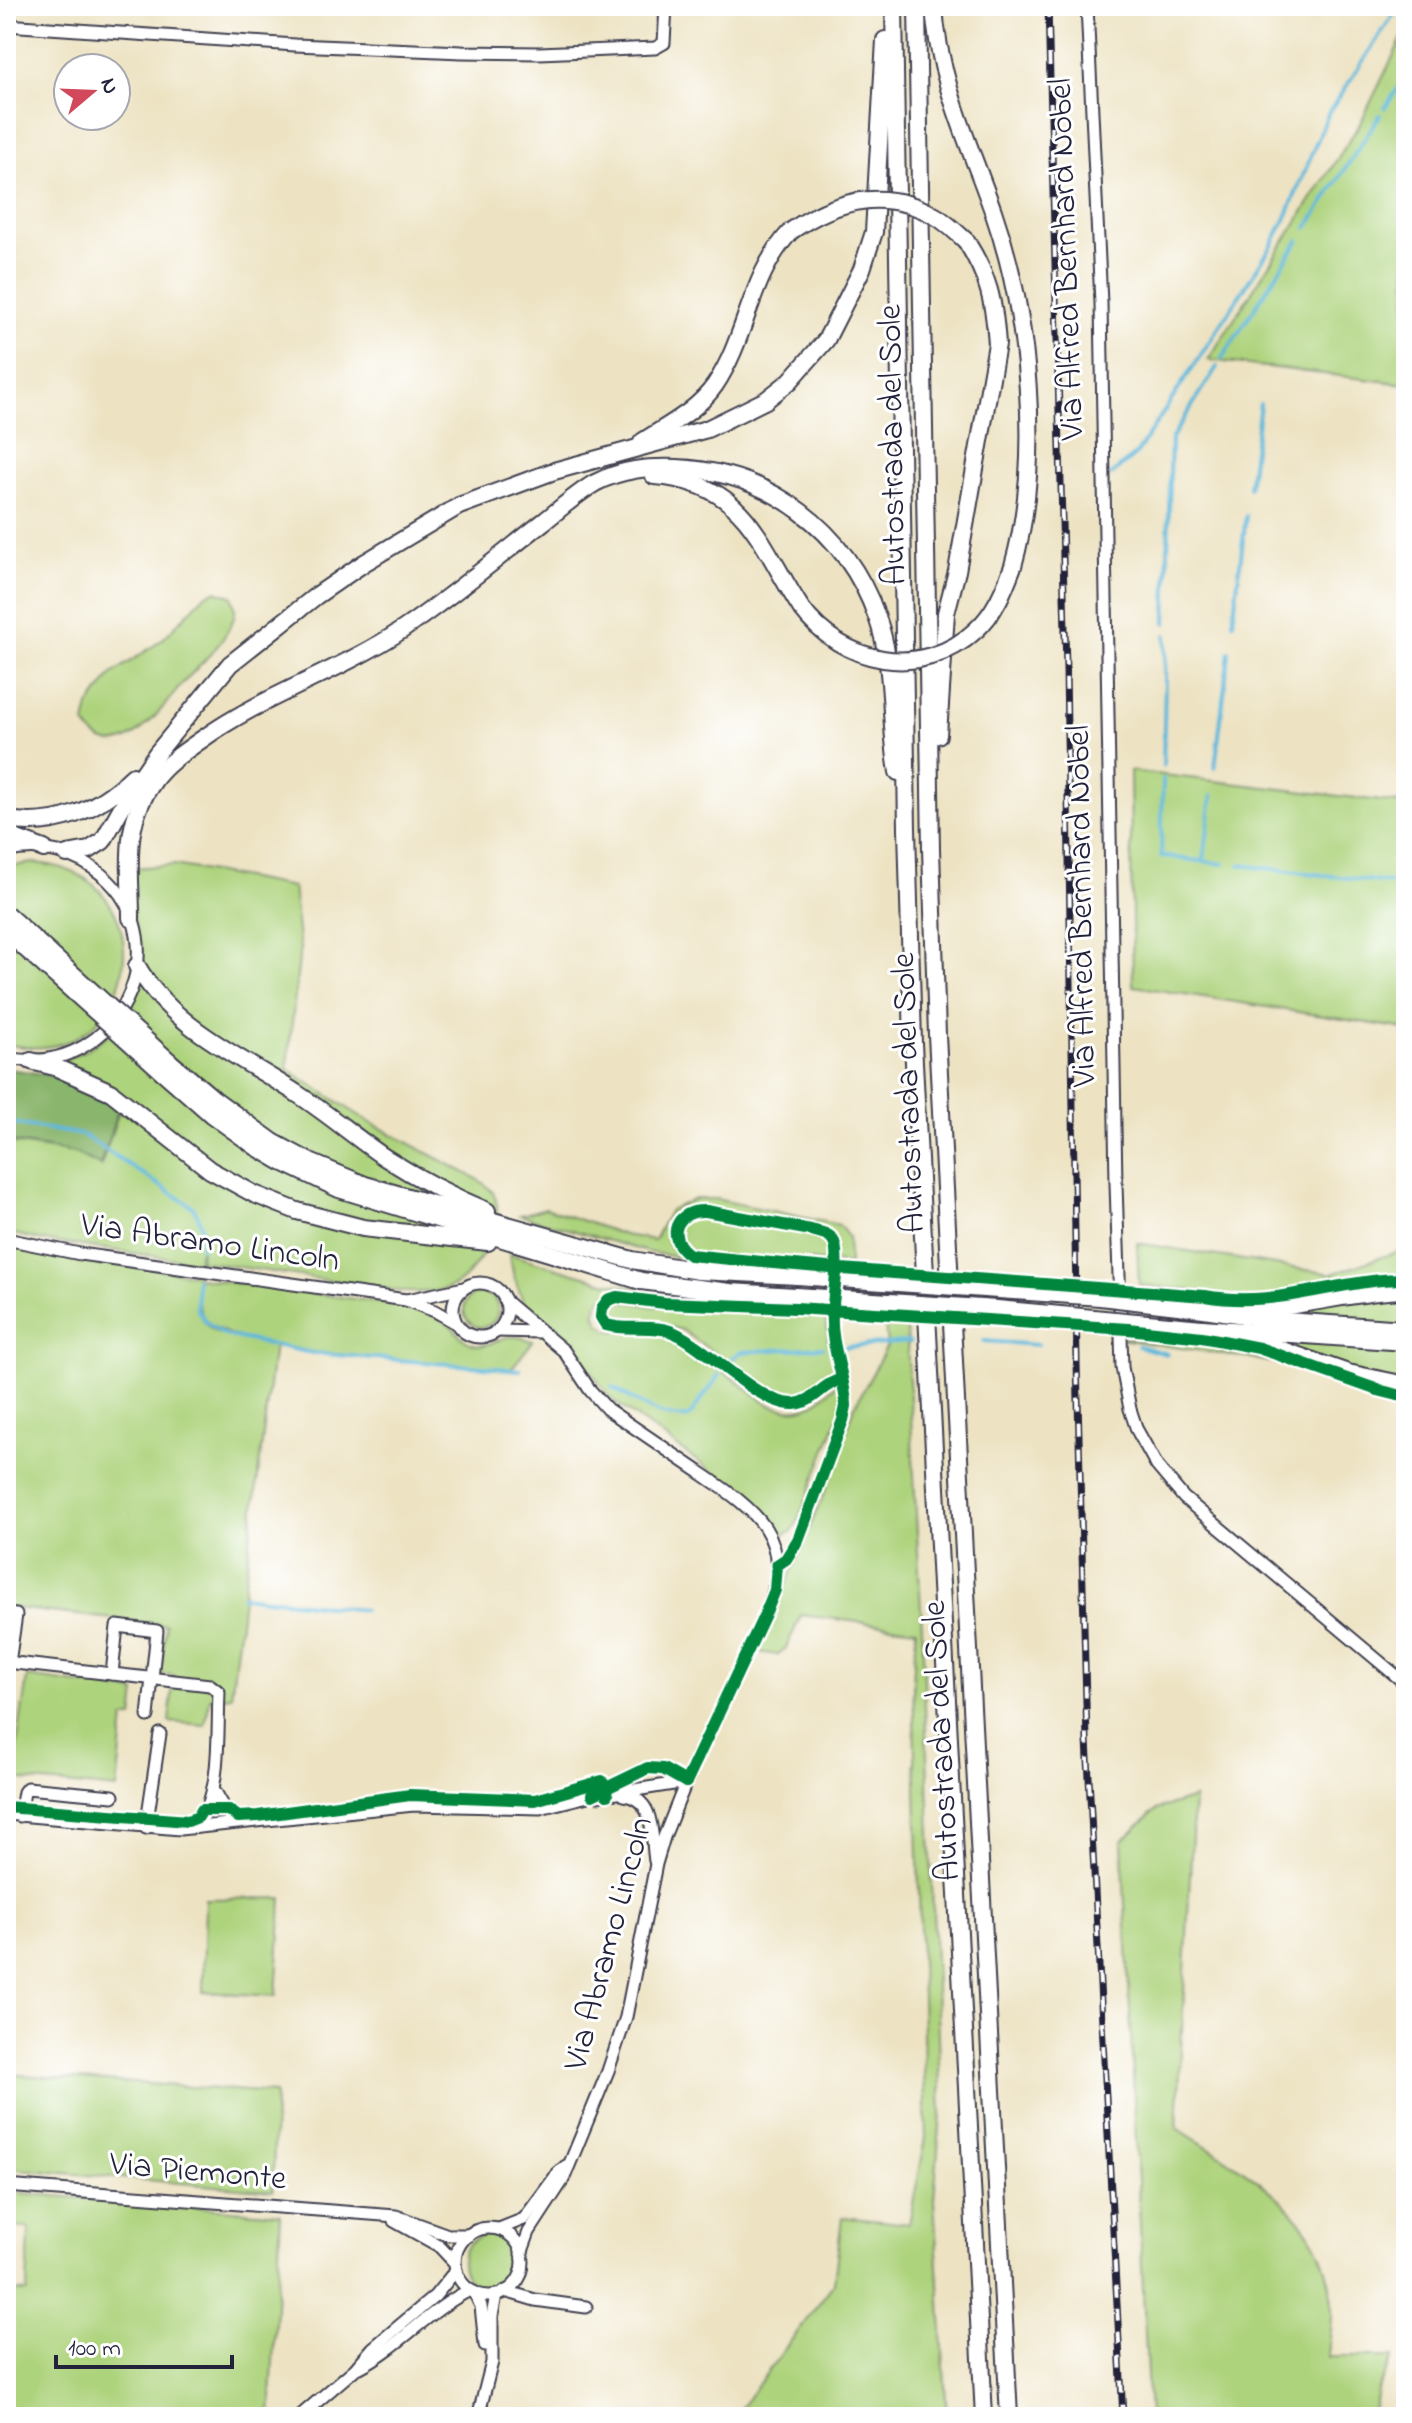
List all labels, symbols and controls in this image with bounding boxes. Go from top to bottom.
north arrow [52,52,132,132]
text: N [91,74,126,99]
street label: Via Alfred Bernhard Nobel [1037,77,1099,442]
street label: Autostrada del Sole [867,303,921,586]
street label: Via Alfred Bernhard Nobel [1055,725,1111,1088]
street label: Autostrada del Sole [880,951,940,1234]
street label: Via Abramo Lincoln [76,1201,343,1287]
street label: Autostrada del Sole [911,1599,975,1883]
street label: Via Abramo Lincoln [552,1812,668,2077]
street label: Via Piemonte [107,2140,289,2206]
scale bar [56,2319,232,2369]
text: 100 m [68,2332,121,2367]

